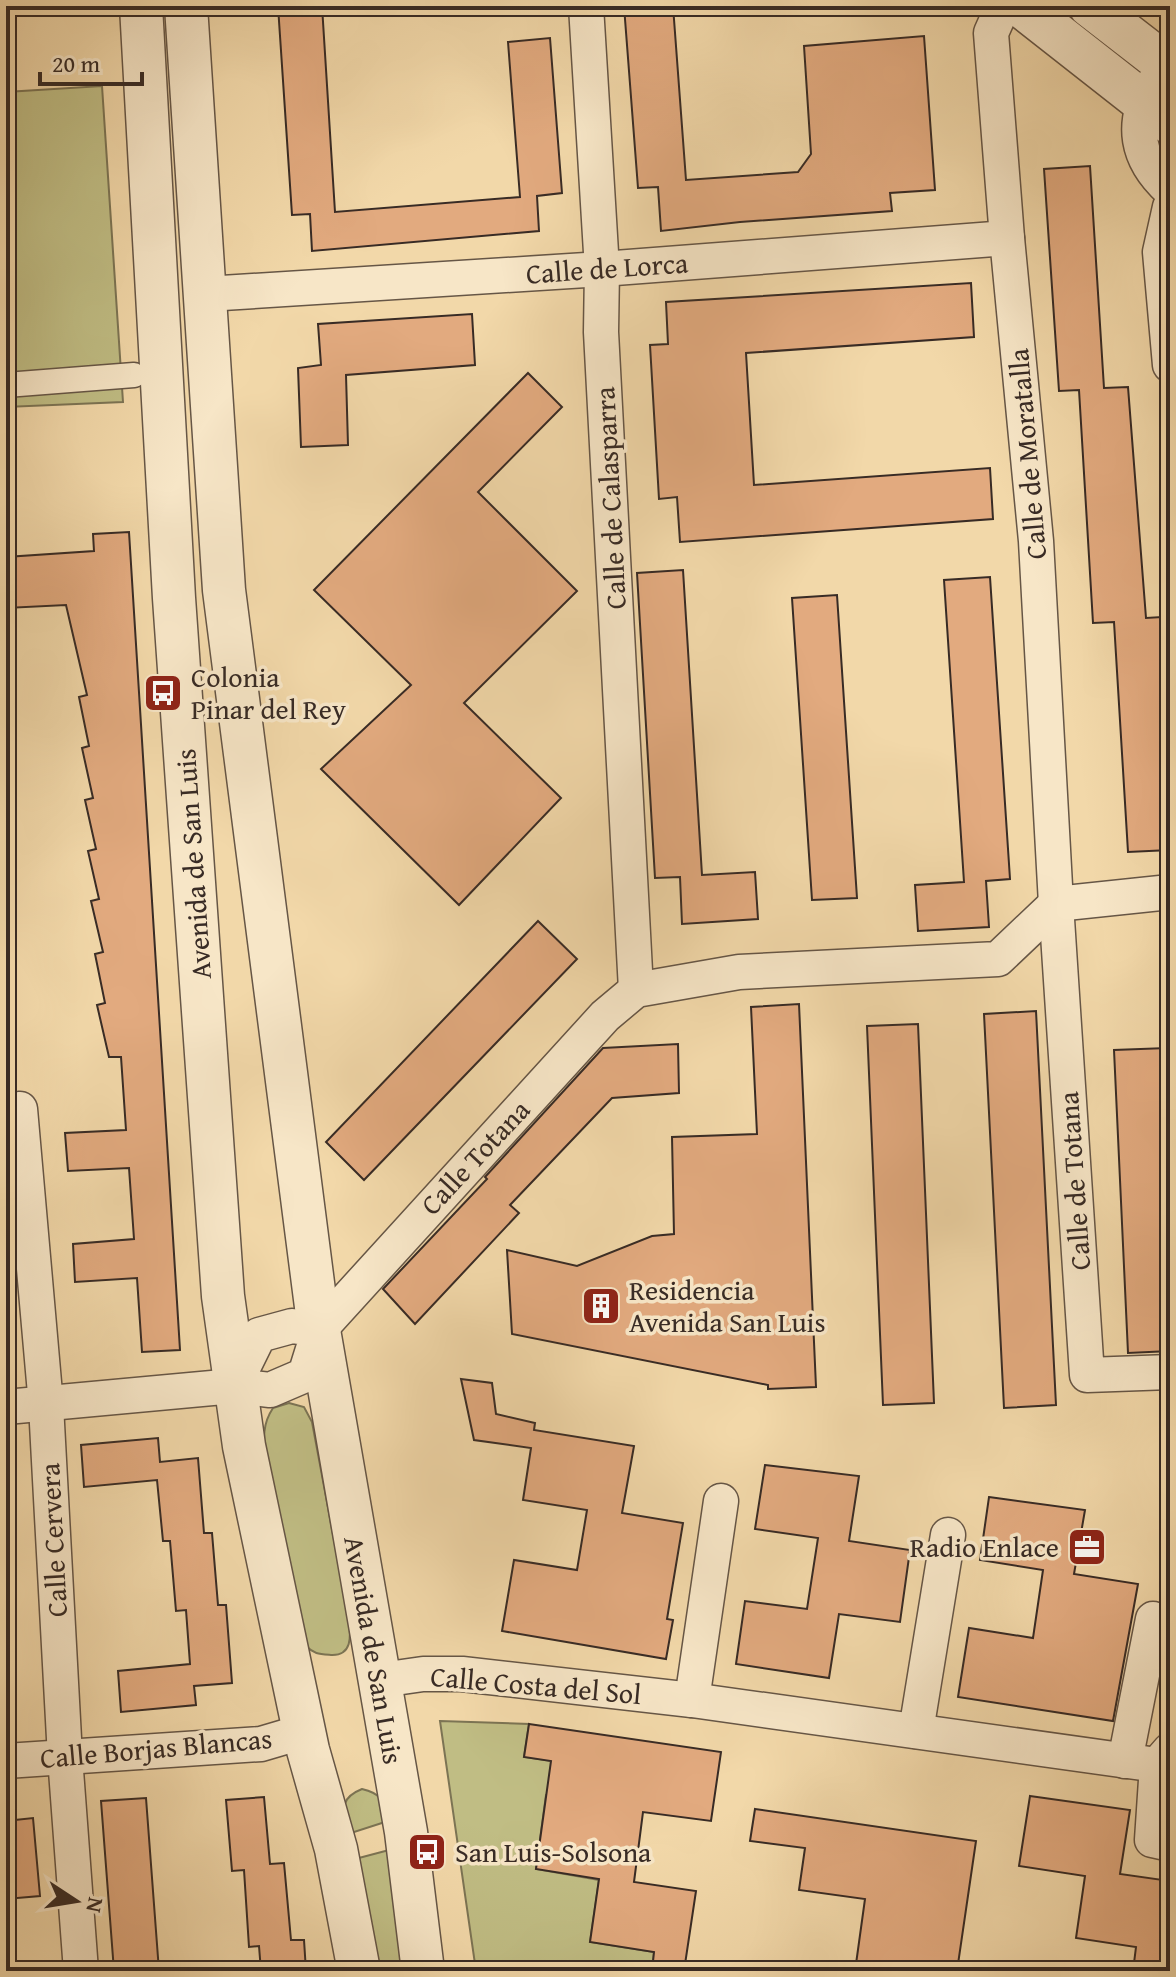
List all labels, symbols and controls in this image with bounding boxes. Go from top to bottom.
scale bar [40,36,142,86]
text: 20 m [52,46,100,81]
street label: Calle de Lorca [525,241,690,294]
street label: Calle de Moratalla [997,346,1056,561]
street label: Calle de Calasparra [583,385,636,610]
place label: Colonia Pinar del Rey [191,656,346,729]
bus stop icon: Colonia Pinar del Rey [142,672,184,714]
street label: Avenida de San Luis [164,747,221,981]
street label: Calle Totana [410,1089,539,1223]
street label: Calle de Totana [1047,1090,1100,1272]
place label: Residencia Avenida San Luis [629,1269,826,1342]
building icon: Residencia Avenida San Luis [580,1285,622,1327]
street label: Calle Cervera [28,1461,77,1618]
place label: Radio Enlace [910,1526,1059,1567]
office icon: Radio Enlace [1066,1526,1108,1568]
street label: Avenida de San Luis [334,1533,415,1767]
street label: Calle Costa del Sol [429,1655,643,1714]
street label: Calle Borjas Blancas [38,1717,274,1778]
bus stop icon: San Luis-Solsona [406,1831,448,1873]
place label: San Luis-Solsona [455,1831,652,1872]
north arrow [36,1861,116,1941]
text: N [78,1895,113,1916]

